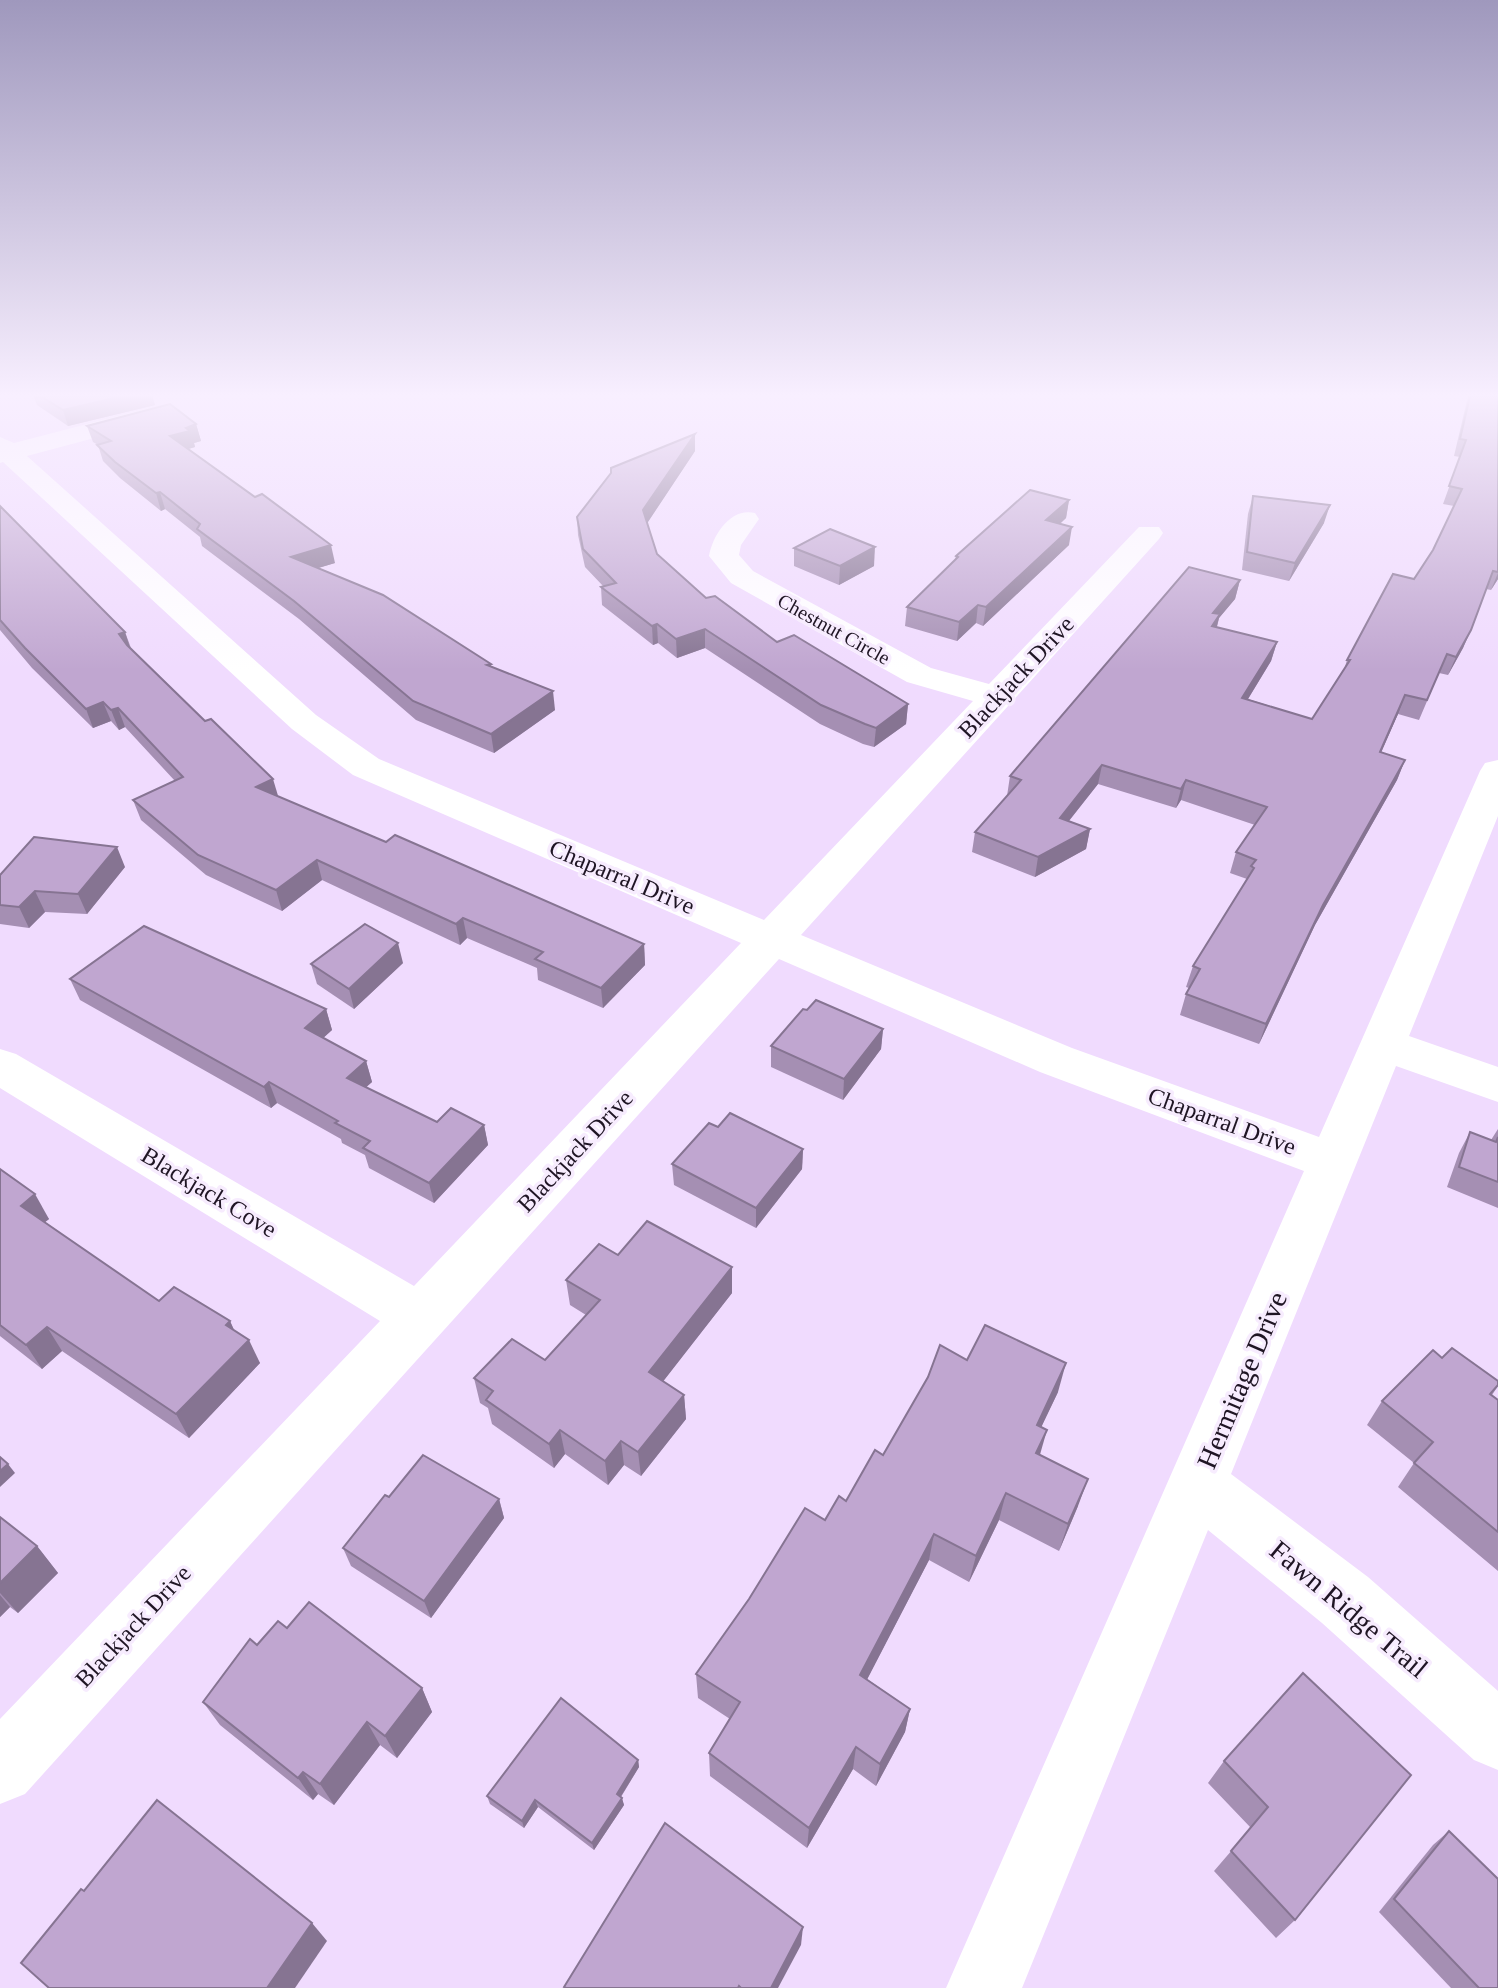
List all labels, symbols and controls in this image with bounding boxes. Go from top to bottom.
street label: Chestnut Circle [774,589,894,669]
street label: Blackjack Drive [953,611,1079,743]
street label: Chaparral Drive [545,835,699,919]
street label: Chaparral Drive [1145,1082,1299,1160]
street label: Blackjack Drive [512,1085,638,1217]
street label: Blackjack Cove [137,1142,281,1242]
street label: Hermitage Drive [1191,1287,1293,1473]
street label: Fawn Ridge Trail [1264,1534,1434,1684]
street label: Blackjack Drive [70,1560,196,1692]

